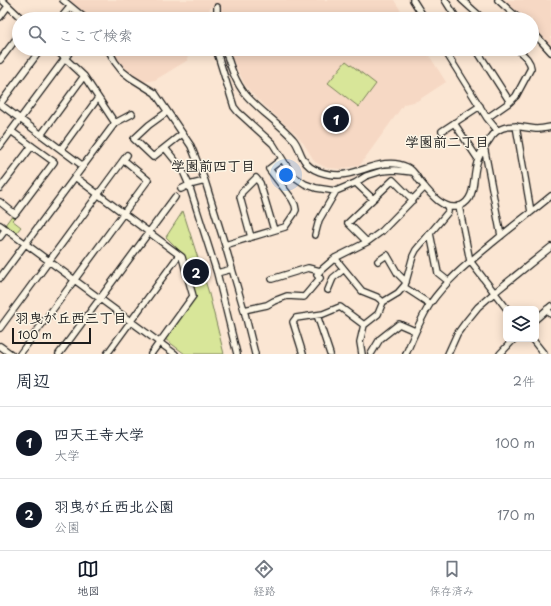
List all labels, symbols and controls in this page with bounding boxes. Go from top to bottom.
search box [12,12,539,56]
icon: search [26,23,48,45]
text: ここで検索 [58,23,133,46]
pin: 1 [323,104,349,134]
district label: 学園前二丁目 [405,131,489,152]
district label: 学園前四丁目 [171,155,255,176]
your location [276,165,296,185]
pin: 2 [183,257,209,287]
map controls [503,306,539,342]
button: layers [503,306,539,342]
district label: 羽曳が丘西三丁目 [15,307,127,328]
scale bar [12,326,91,345]
text: 100 m [18,326,52,343]
text: 周辺 [16,367,50,393]
text: 2件 [513,371,535,390]
text: 四天王寺大学 [54,422,144,445]
text: 1 [26,433,32,452]
text: 100 m [495,433,535,452]
text: 大学 [54,445,80,464]
text: 羽曳が丘西北公園 [54,494,174,517]
text: 2 [24,505,34,524]
text: 170 m [497,505,535,524]
text: 公園 [54,517,80,536]
tab: 地図 [77,558,99,599]
tab: 経路 [253,558,275,599]
tab: 保存済み [430,558,474,599]

